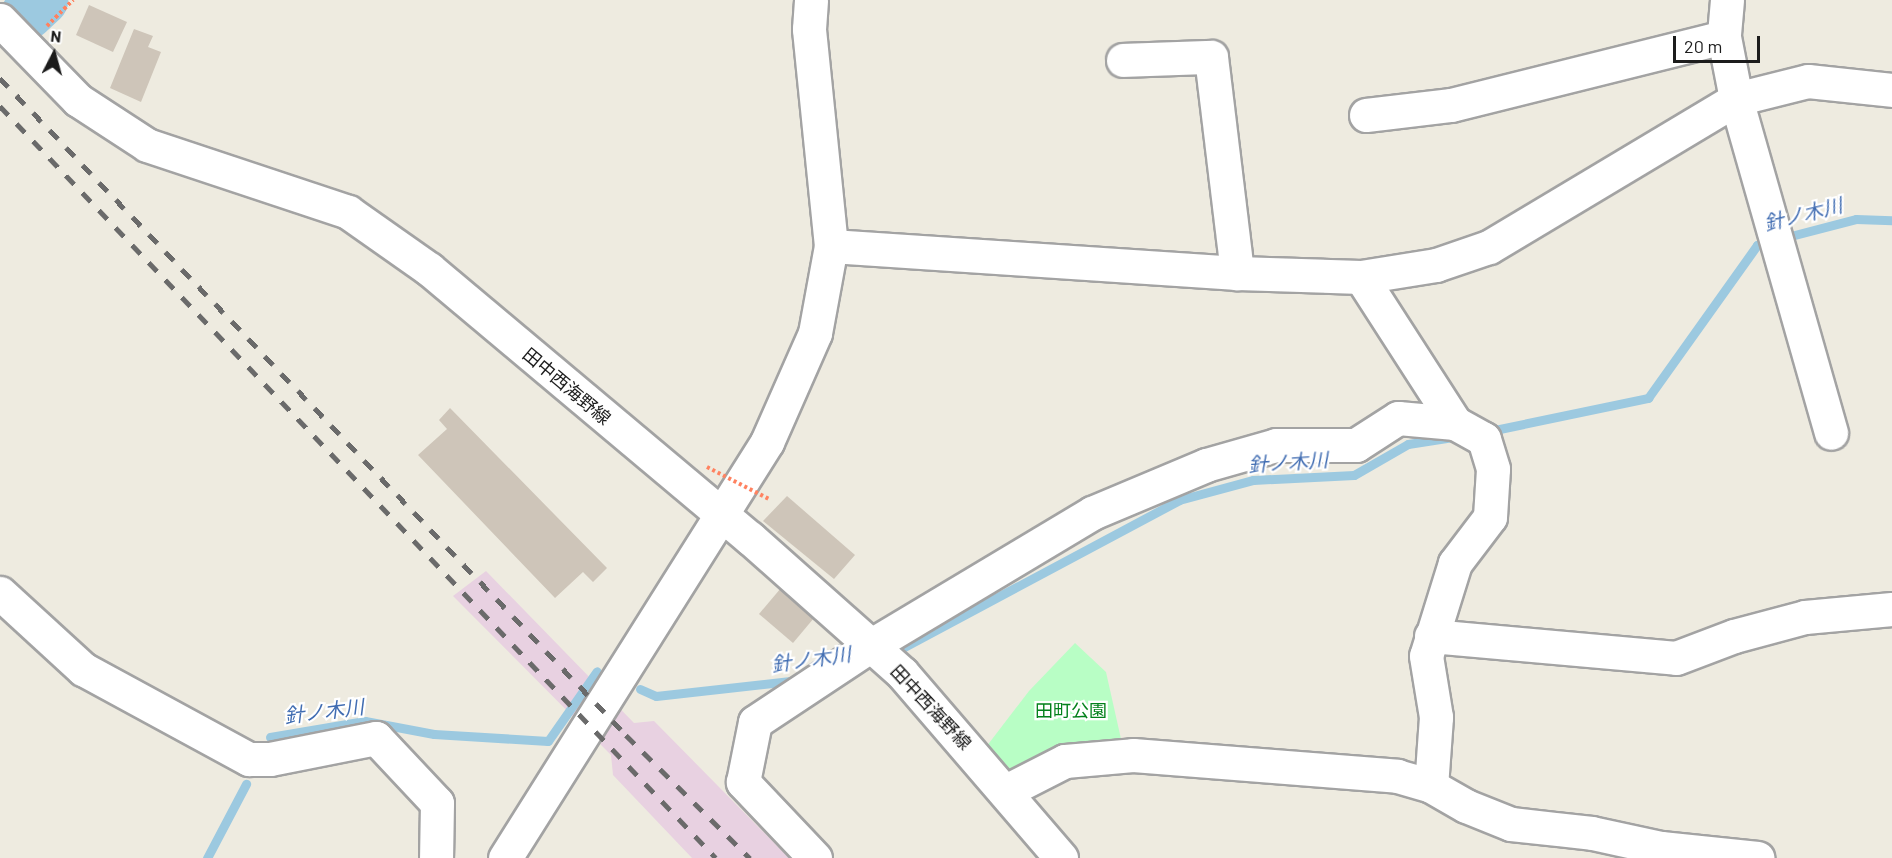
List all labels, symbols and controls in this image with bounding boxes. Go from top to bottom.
north arrow [24,24,84,84]
scale bar [1676,24,1763,62]
text: N [50,26,62,46]
text: 20 m [1684,35,1722,57]
water label: 針ノ木川 [1761,193,1845,235]
street label: 田中西海野線 [519,343,615,429]
water label: 針ノ木川 [1247,447,1329,477]
water label: 針ノ木川 [770,642,852,676]
street label: 田中西海野線 [886,660,976,754]
water label: 針ノ木川 [283,694,365,728]
park label: 田町公園 [1035,699,1107,721]

